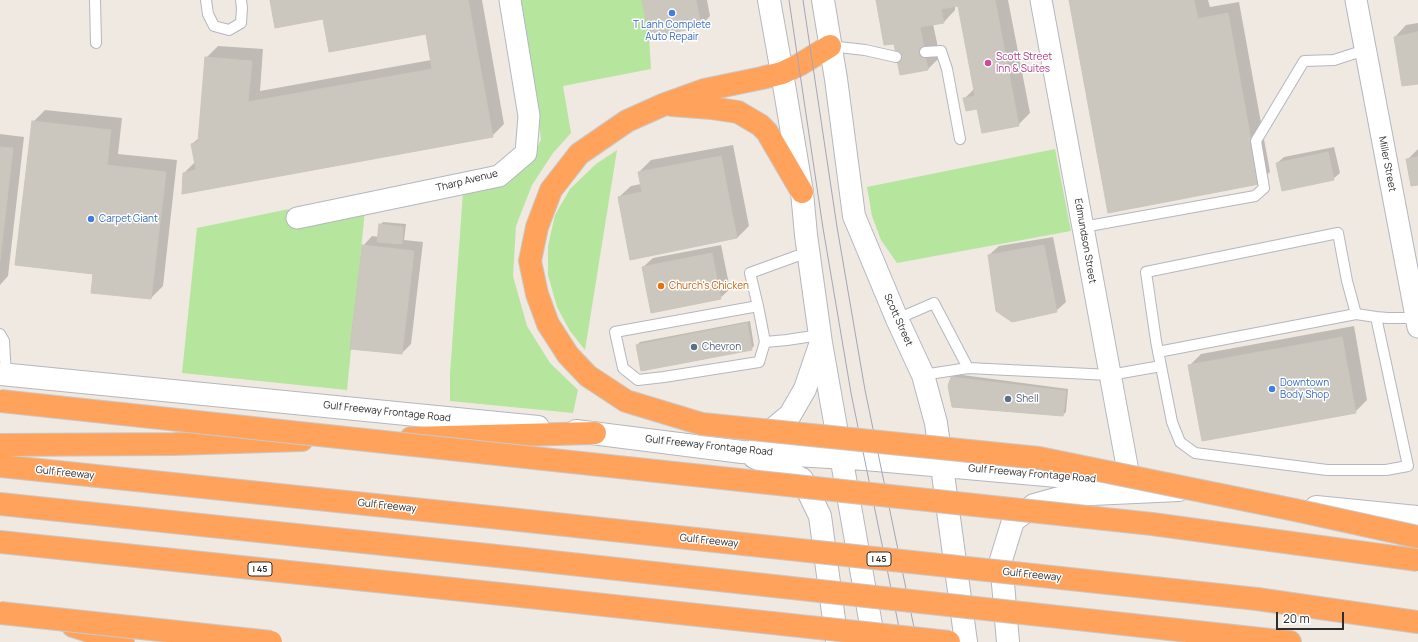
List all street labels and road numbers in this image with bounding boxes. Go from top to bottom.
street label: Miller Street [1376,135,1398,193]
street label: Tharp Avenue [435,168,499,194]
street label: Edmundson Street [1072,197,1098,285]
street label: Scott Street [881,292,915,348]
street label: Gulf Freeway Frontage Road [323,399,451,425]
street label: Gulf Freeway Frontage Road [645,433,773,459]
street label: Gulf Freeway Frontage Road [968,462,1096,486]
street label: Gulf Freeway [35,464,95,482]
street label: Gulf Freeway [357,497,417,515]
street label: Gulf Freeway [679,532,739,550]
road number: I 45 [867,552,891,566]
road number: I 45 [248,562,272,576]
street label: Gulf Freeway [1002,566,1062,584]

